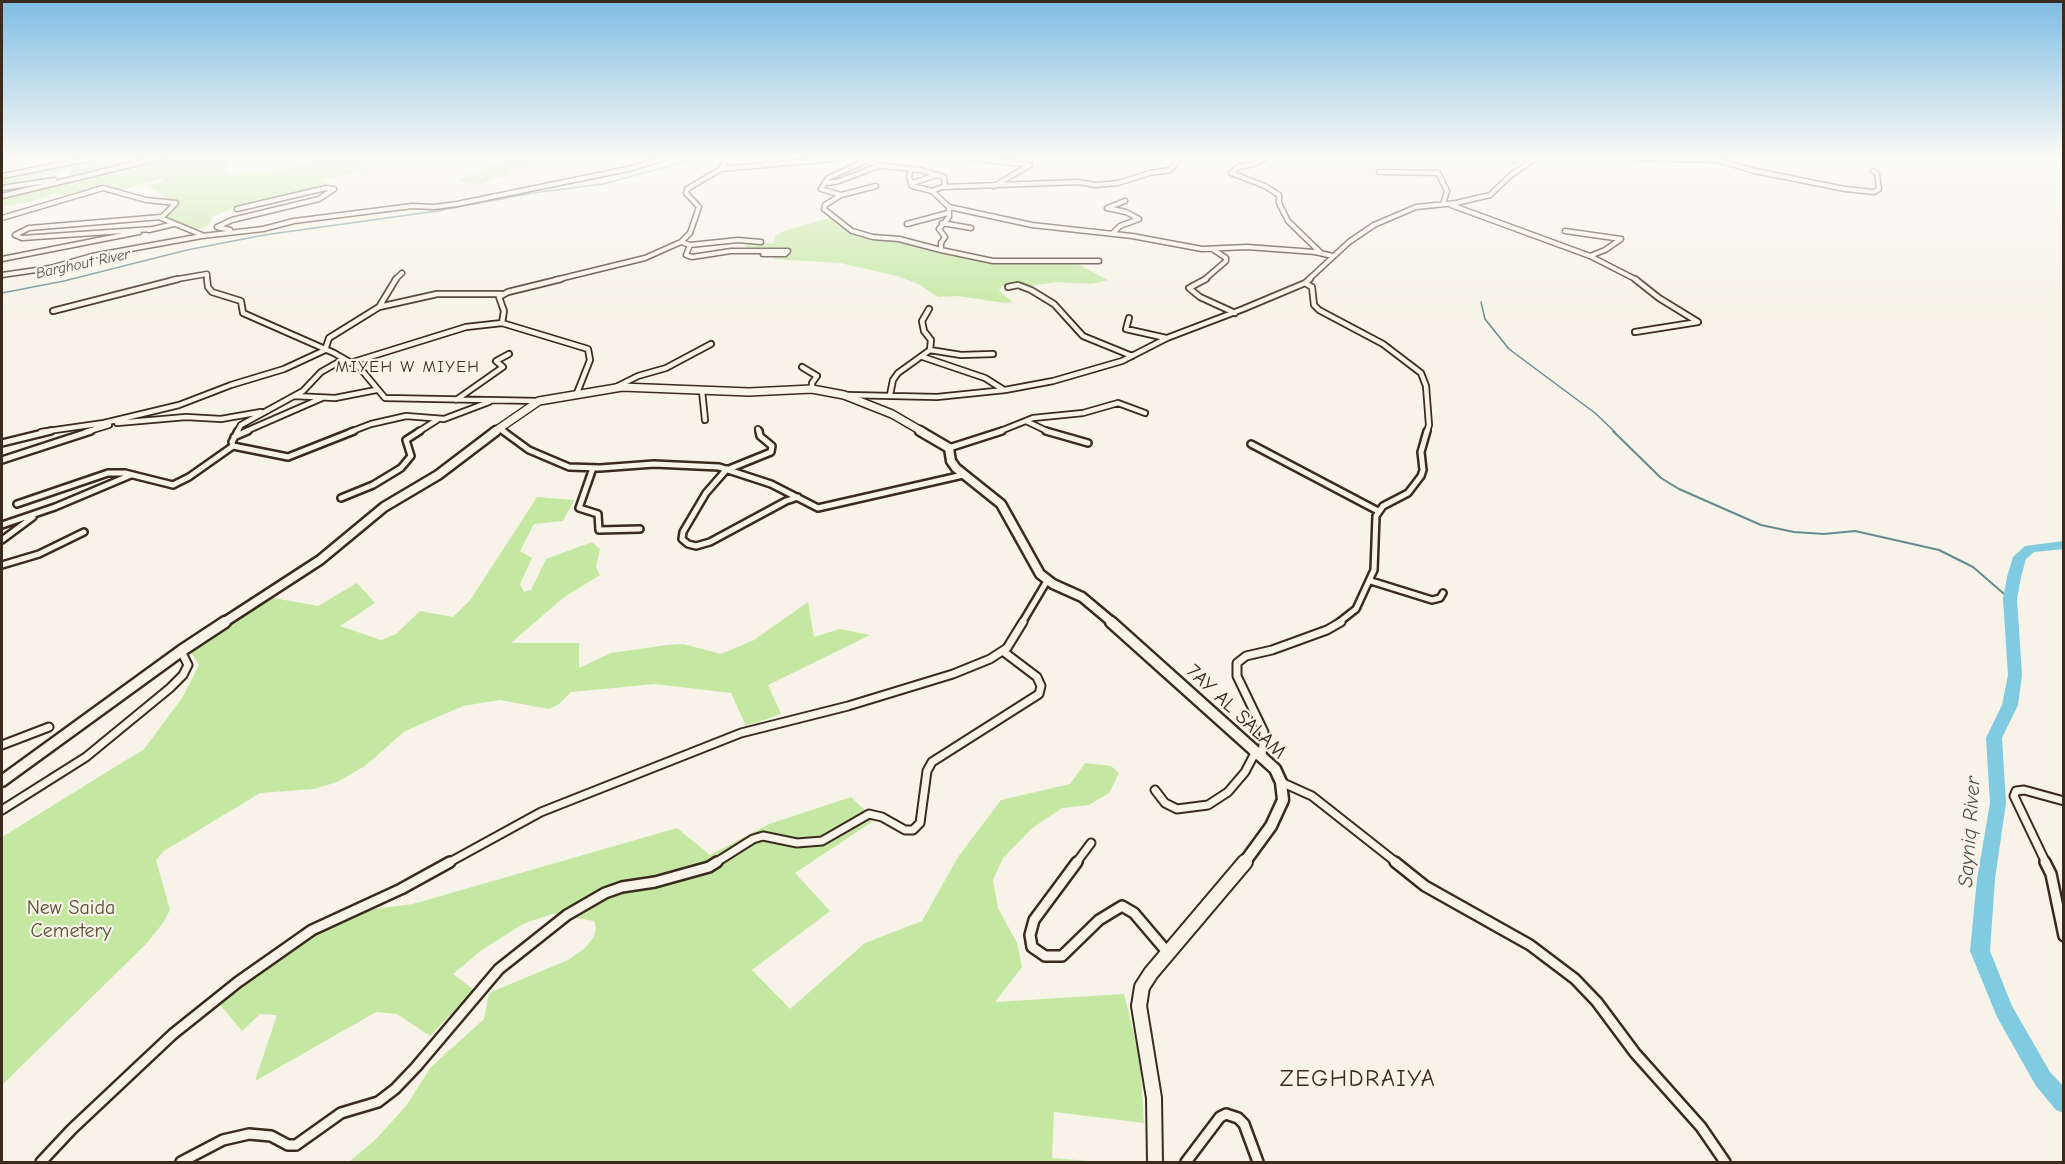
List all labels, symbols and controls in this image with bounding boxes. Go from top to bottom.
water label: Barghout River [34,245,132,283]
district label: MIYEH W MIYEH [336,357,480,377]
street label: 7AY AL SALAM [1181,660,1291,764]
water label: Sayniq River [1954,776,1986,888]
park label: New Saida Cemetery [27,896,115,943]
district label: ZEGHDRAIYA [1280,1065,1436,1093]

